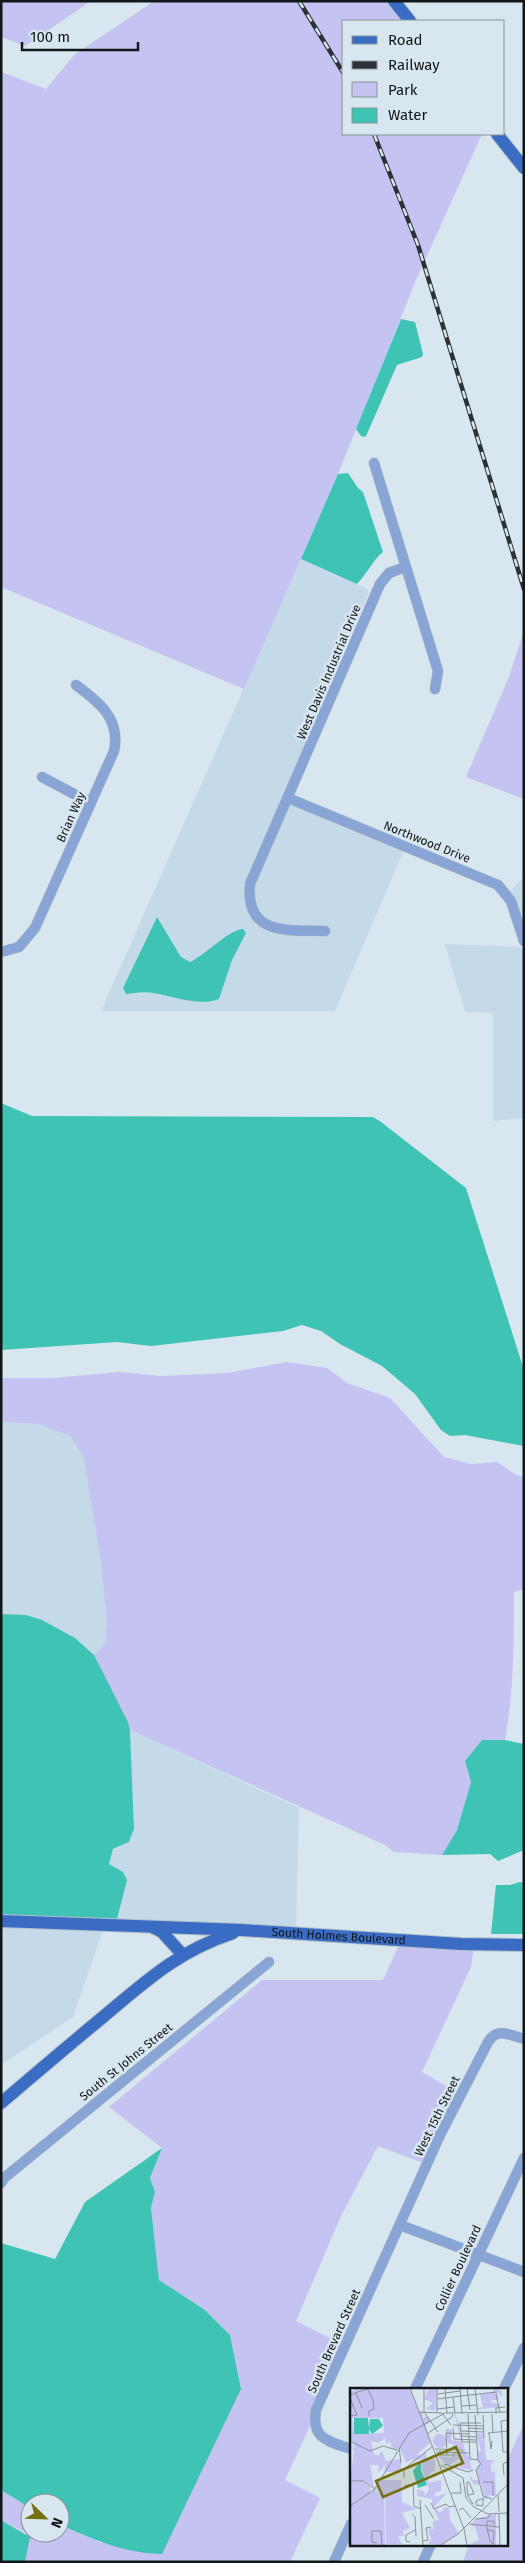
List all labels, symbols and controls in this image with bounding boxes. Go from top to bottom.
scale bar [22,20,139,52]
legend [342,20,505,135]
text: 100 m [30,28,70,46]
text: Road [388,31,423,49]
text: Railway [388,56,440,74]
text: Park [388,81,418,99]
text: Water [388,106,427,124]
street label: West Davis Industrial Drive [294,602,364,742]
street label: Brian Way [54,789,88,844]
street label: Northwood Drive [382,818,472,866]
street label: South Holmes Boulevard [271,1925,406,1947]
street label: South St Johns Street [77,2020,176,2104]
street label: West 15th Street [411,2073,463,2158]
street label: Collier Boulevard [432,2223,484,2313]
street label: South Brevard Street [305,2286,364,2395]
inset map [350,2388,508,2546]
north arrow [20,2493,70,2543]
text: N [47,2515,66,2530]

